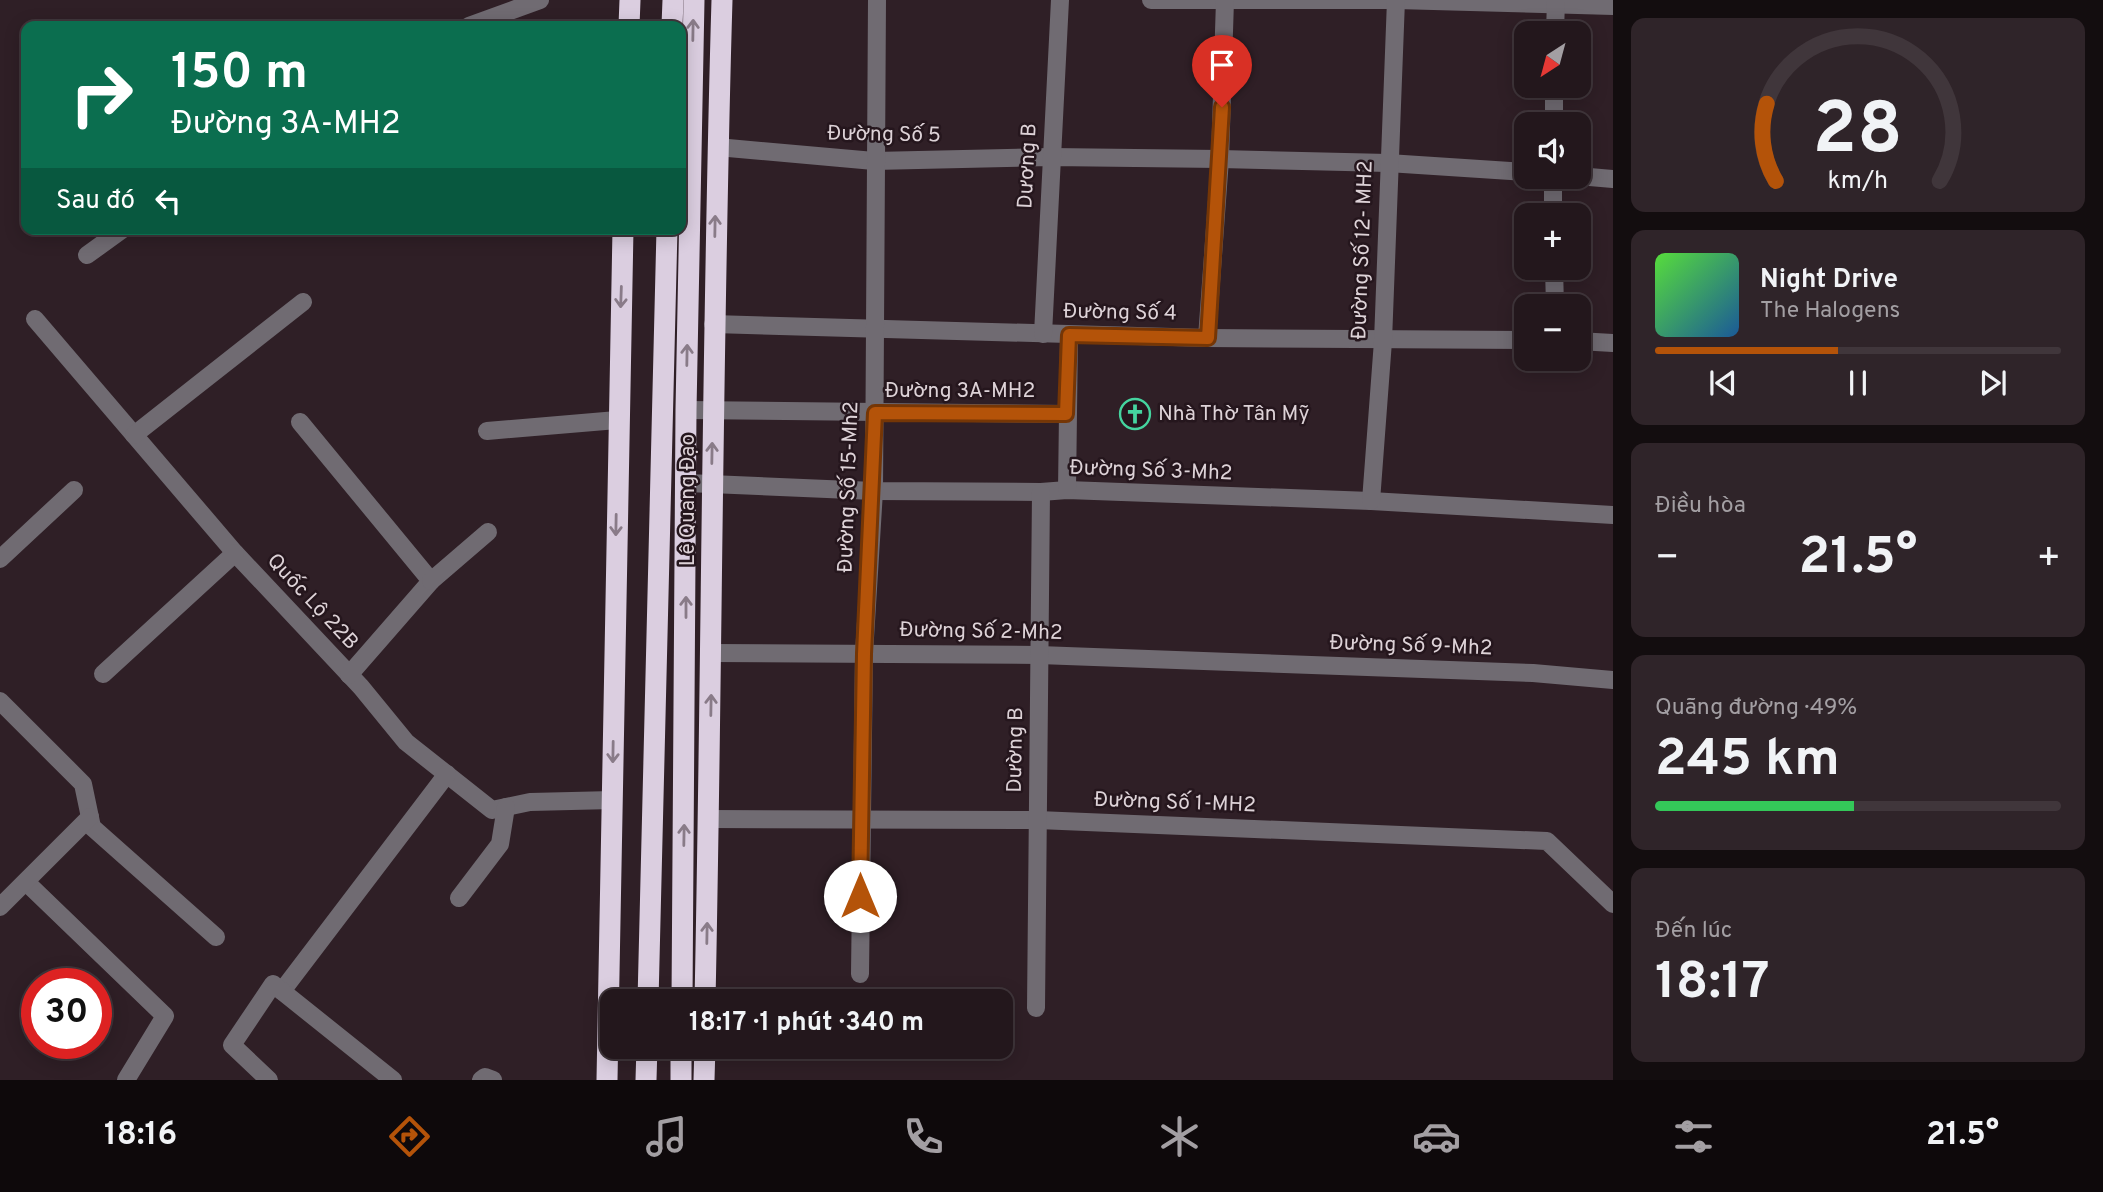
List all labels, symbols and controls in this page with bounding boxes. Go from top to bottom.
one-way arrow [687,19,700,42]
north arrow [1514,21,1591,98]
map controls [1514,21,1591,371]
pin [1192,35,1252,107]
text: 150 m [171,44,308,106]
icon: arrive [1203,46,1241,84]
icon: right [56,49,147,140]
text: 28 [1813,88,1903,180]
text: Đường 3A-MH2 [171,105,401,145]
button: sound [1514,112,1591,189]
street label: Đường Số 5 [827,121,941,149]
street label: Dương B [1012,123,1044,209]
street label: Đường Số 12- MH2 [1346,160,1380,340]
text: km/h [1828,166,1888,198]
icon: left [149,182,187,220]
text: Sau đó [56,185,135,218]
button: + [1514,203,1591,280]
one-way arrow [709,215,722,238]
text: Night Drive [1760,264,1898,297]
one-way arrow [614,286,628,309]
button: − [1514,294,1591,371]
text: The Halogens [1760,297,1900,326]
street label: Đường Số 4 [1063,299,1177,327]
one-way arrow [681,344,694,367]
icon: previous [1704,364,1742,402]
icon: pause [1839,364,1877,402]
icon: next [1974,364,2012,402]
street label: Đường 3A-MH2 [885,378,1035,405]
church icon: Nhà Thờ Tân Mỹ [1118,397,1152,431]
street label: Đường Số 15-Mh2 [833,401,865,573]
place label: Nhà Thờ Tân Mỹ [1158,401,1310,428]
street label: Lê Quang Đạo [675,434,702,566]
one-way arrow [705,442,719,465]
street label: Đường Số 3-Mh2 [1069,455,1233,487]
text: Điều hòa [1655,492,1746,521]
one-way arrow [609,513,623,536]
text: 21.5° [1799,526,1917,592]
text: − [1655,535,1680,584]
text: + [2036,535,2061,584]
street label: Quốc Lộ 22B [260,548,364,656]
one-way arrow [679,596,693,619]
street label: Đường Số 2-Mh2 [899,617,1063,647]
street label: Đường Số 9-Mh2 [1329,630,1493,662]
one-way arrow [704,694,718,717]
text: Quãng đường · 49% [1655,694,1857,723]
street label: Dường B [1002,707,1030,793]
text: 245 km [1655,728,1840,794]
one-way arrow [606,741,620,764]
street label: Đường Số 1-MH2 [1093,787,1257,819]
one-way arrow [677,824,691,847]
position arrow [823,859,897,933]
text: Đến lúc [1655,917,1732,946]
one-way arrow [700,922,713,945]
text: 18:17 [1655,951,1770,1017]
speed limit sign: 30 [21,968,112,1059]
text: 18:17 · 1 phút · 340 m [689,1007,924,1040]
icon: directions [385,1112,434,1161]
icon: music [642,1112,691,1161]
icon: phone [899,1112,948,1161]
icon: climate [1155,1112,1204,1161]
icon: car [1412,1112,1461,1161]
icon: filters [1669,1112,1718,1161]
text: 18:16 [104,1116,177,1156]
text: 21.5° [1926,1116,1999,1156]

